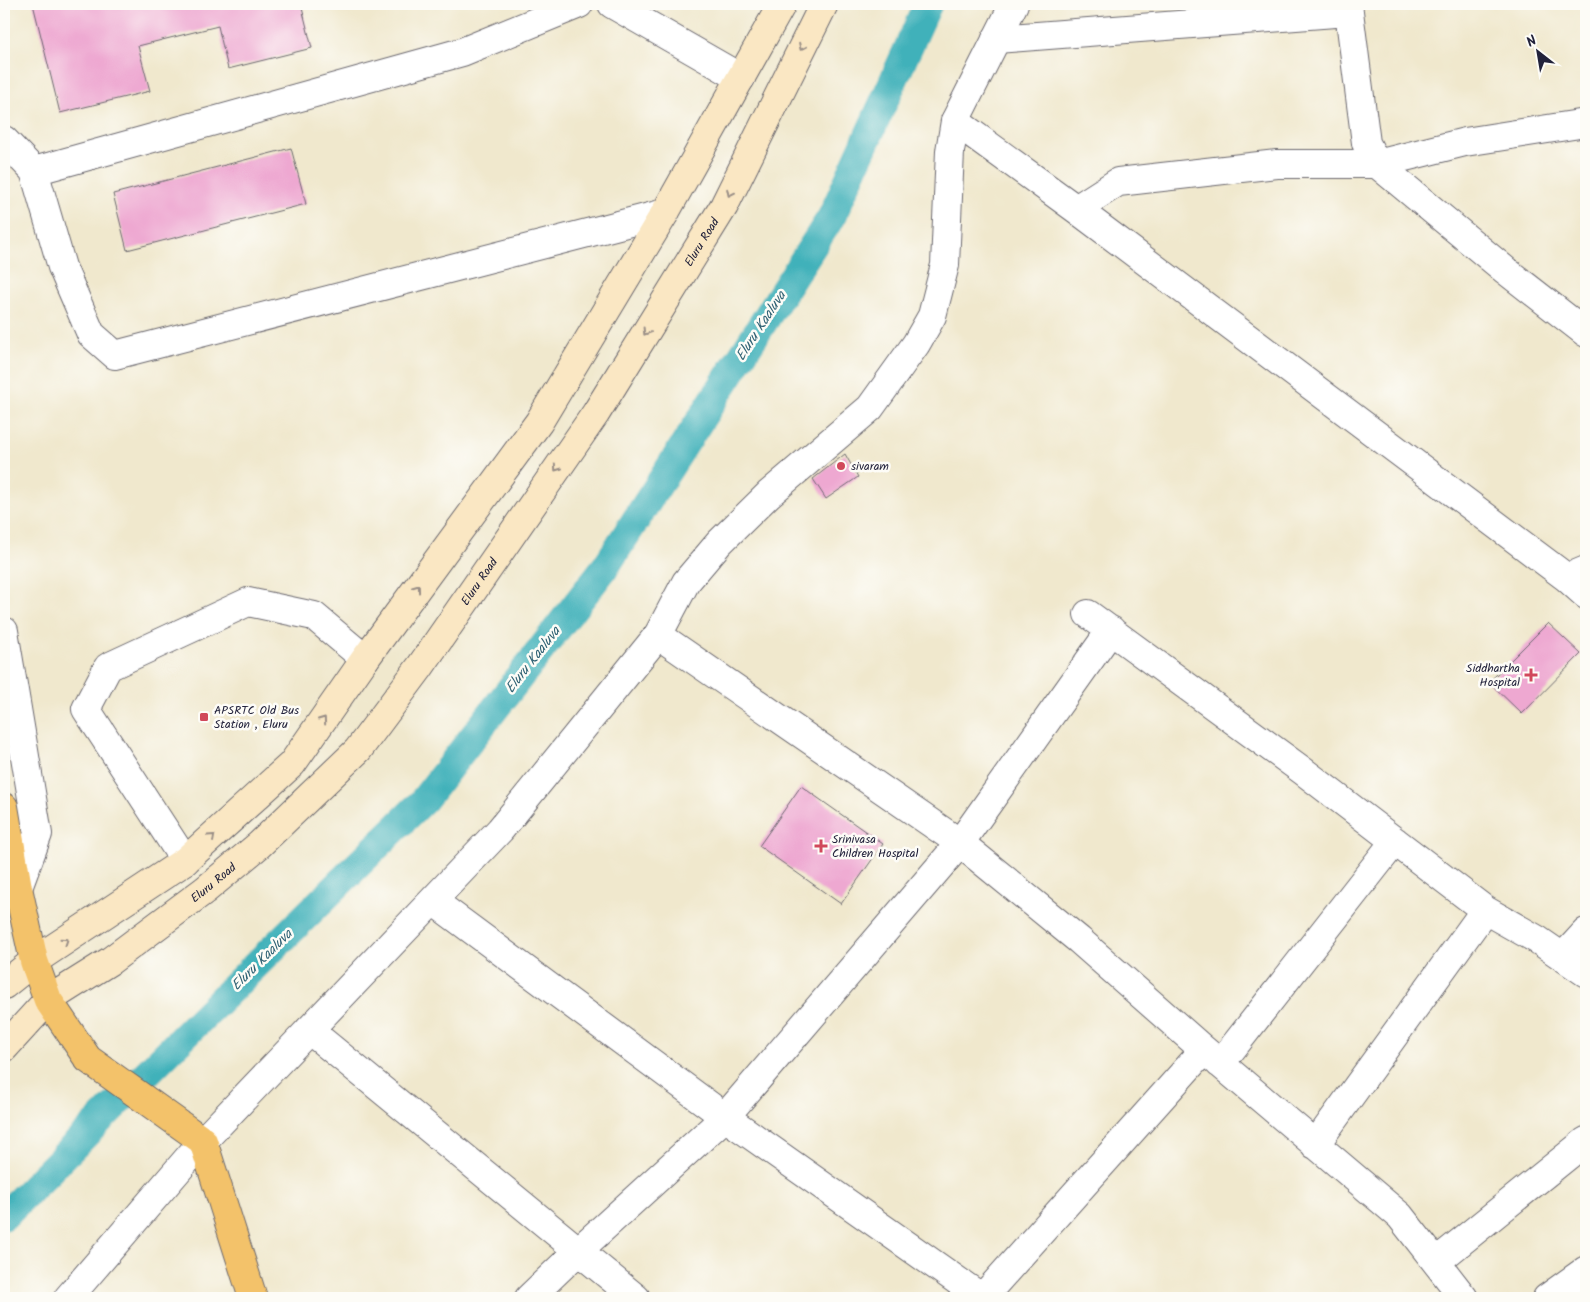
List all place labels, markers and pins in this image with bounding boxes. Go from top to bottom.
place label: sivaram [851,457,889,476]
marker: sivaram [835,460,847,472]
place label: Siddhartha Hospital [1466,659,1520,692]
marker: Siddhartha Hospital [1524,668,1538,682]
place label: APSRTC Old Bus Station , Eluru [214,701,299,734]
marker: APSRTC Old Bus Station , Eluru [198,711,210,723]
place label: Srinivasa Children Hospital [832,830,918,863]
marker: Srinivasa Children Hospital [814,839,828,853]

